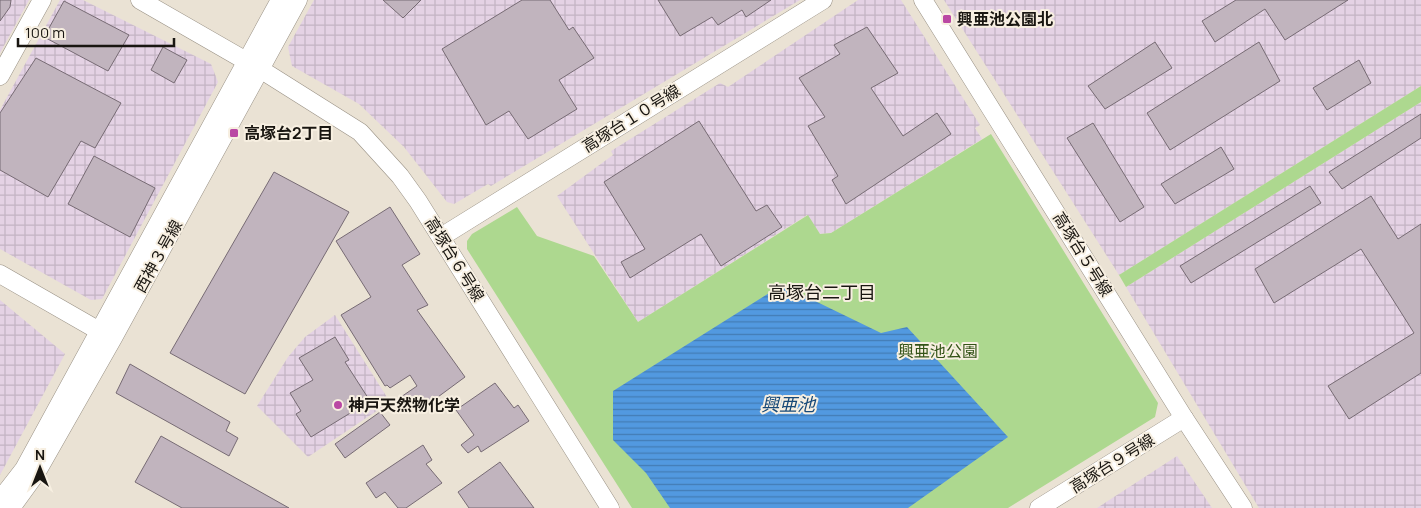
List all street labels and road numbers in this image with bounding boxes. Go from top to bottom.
street label: 高塚台１０号線 [578,79,684,157]
street label: 高塚台５号線 [1048,207,1118,301]
street label: 高塚台６号線 [420,212,490,306]
street label: 西神３号線 [129,216,187,296]
street label: 高塚台９号線 [1065,428,1159,498]

